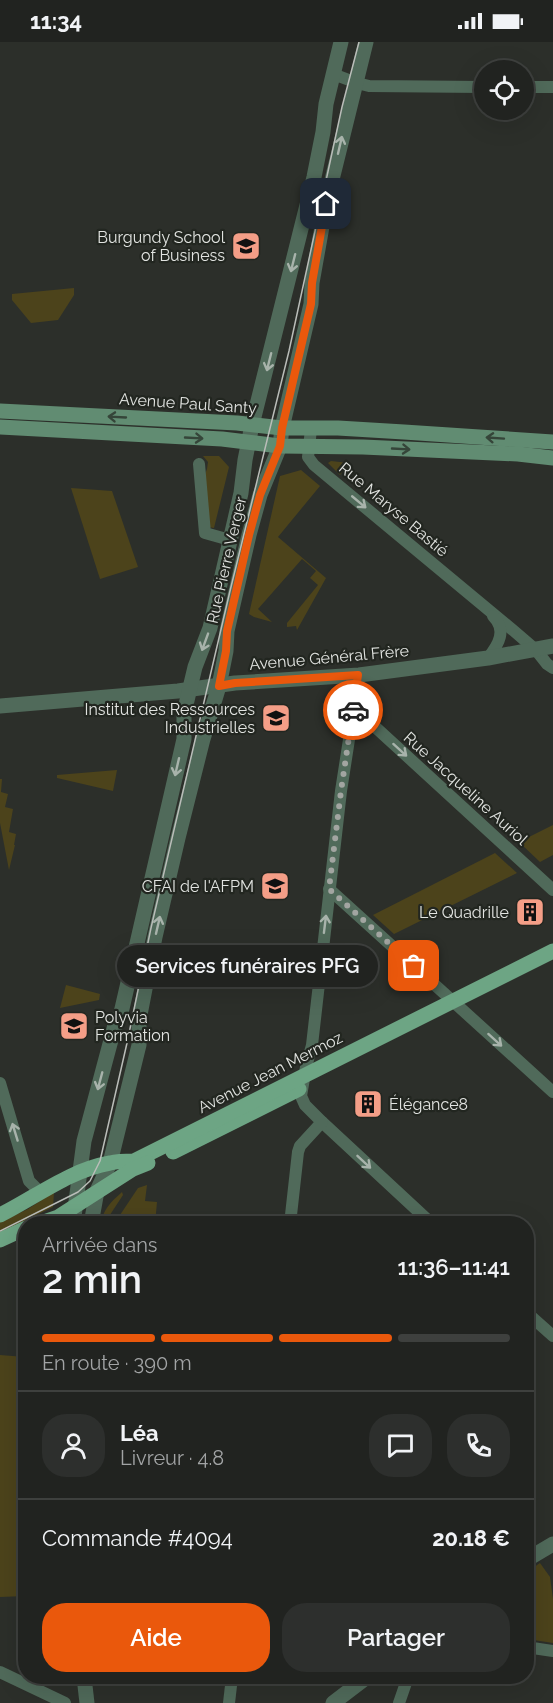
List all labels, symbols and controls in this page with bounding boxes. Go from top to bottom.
text: 11:34 [30,8,82,34]
map controls [474,60,534,120]
button: locate [474,60,534,120]
one-way arrow [335,136,347,155]
pin [300,178,351,229]
icon: home [309,187,342,220]
place label: Burgundy School of Business [97,228,226,265]
school or university icon: Burgundy School of Business [230,230,262,262]
one-way arrow [286,253,298,272]
one-way arrow [262,352,274,371]
street label: Avenue Paul Santy [118,389,258,418]
one-way arrow [107,411,127,422]
one-way arrow [184,432,204,443]
one-way arrow [485,432,505,443]
one-way arrow [391,443,411,454]
street label: Rue Maryse Bastié [335,458,452,561]
street label: Rue Pierre Verger [203,495,250,625]
one-way arrow [351,495,366,509]
one-way arrow [198,632,209,651]
street label: Avenue Général Frère [248,641,410,674]
courier [323,680,383,740]
icon: car [337,694,370,727]
place label: Institut des Ressources Industrielles [84,700,255,737]
school or university icon: Institut des Ressources Industrielles [260,702,292,734]
street label: Rue Jacqueline Auriol [400,728,532,849]
one-way arrow [392,743,407,757]
one-way arrow [171,757,183,776]
school or university icon: CFAI de l'AFPM [259,870,291,902]
place label: CFAI de l'AFPM [142,877,254,896]
building icon: Le Quadrille [514,896,546,928]
place label: Le Quadrille [419,903,509,922]
one-way arrow [320,914,331,934]
one-way arrow [153,916,164,936]
pin [388,940,439,991]
callout: Services funéraires PFG [117,945,378,987]
icon: bag [397,949,430,982]
text: Services funéraires PFG [136,954,359,978]
place label: Polyvia Formation [95,1008,170,1045]
school or university icon: Polyvia Formation [58,1010,90,1042]
street label: Avenue Jean Mermoz [195,1028,346,1117]
one-way arrow [487,1032,502,1046]
one-way arrow [94,1071,105,1090]
building icon: Élégance8 [352,1088,384,1120]
place label: Élégance8 [389,1094,468,1114]
one-way arrow [9,1123,20,1142]
one-way arrow [357,1155,372,1169]
text: Arrivée dans [42,1233,157,1257]
text: 11:36–11:41 [398,1254,510,1280]
text: 2 min [42,1256,142,1302]
text: En route · 390 m [42,1351,192,1375]
button: person [42,1414,105,1477]
button: chat [369,1414,432,1477]
button: phone [447,1414,510,1477]
text: Léa [120,1420,159,1446]
text: Livreur · 4.8 [120,1446,224,1470]
text: Commande #4094 [42,1525,233,1551]
text: 20.18 € [432,1525,510,1551]
button: Aide [42,1603,270,1672]
button: Partager [282,1603,510,1672]

